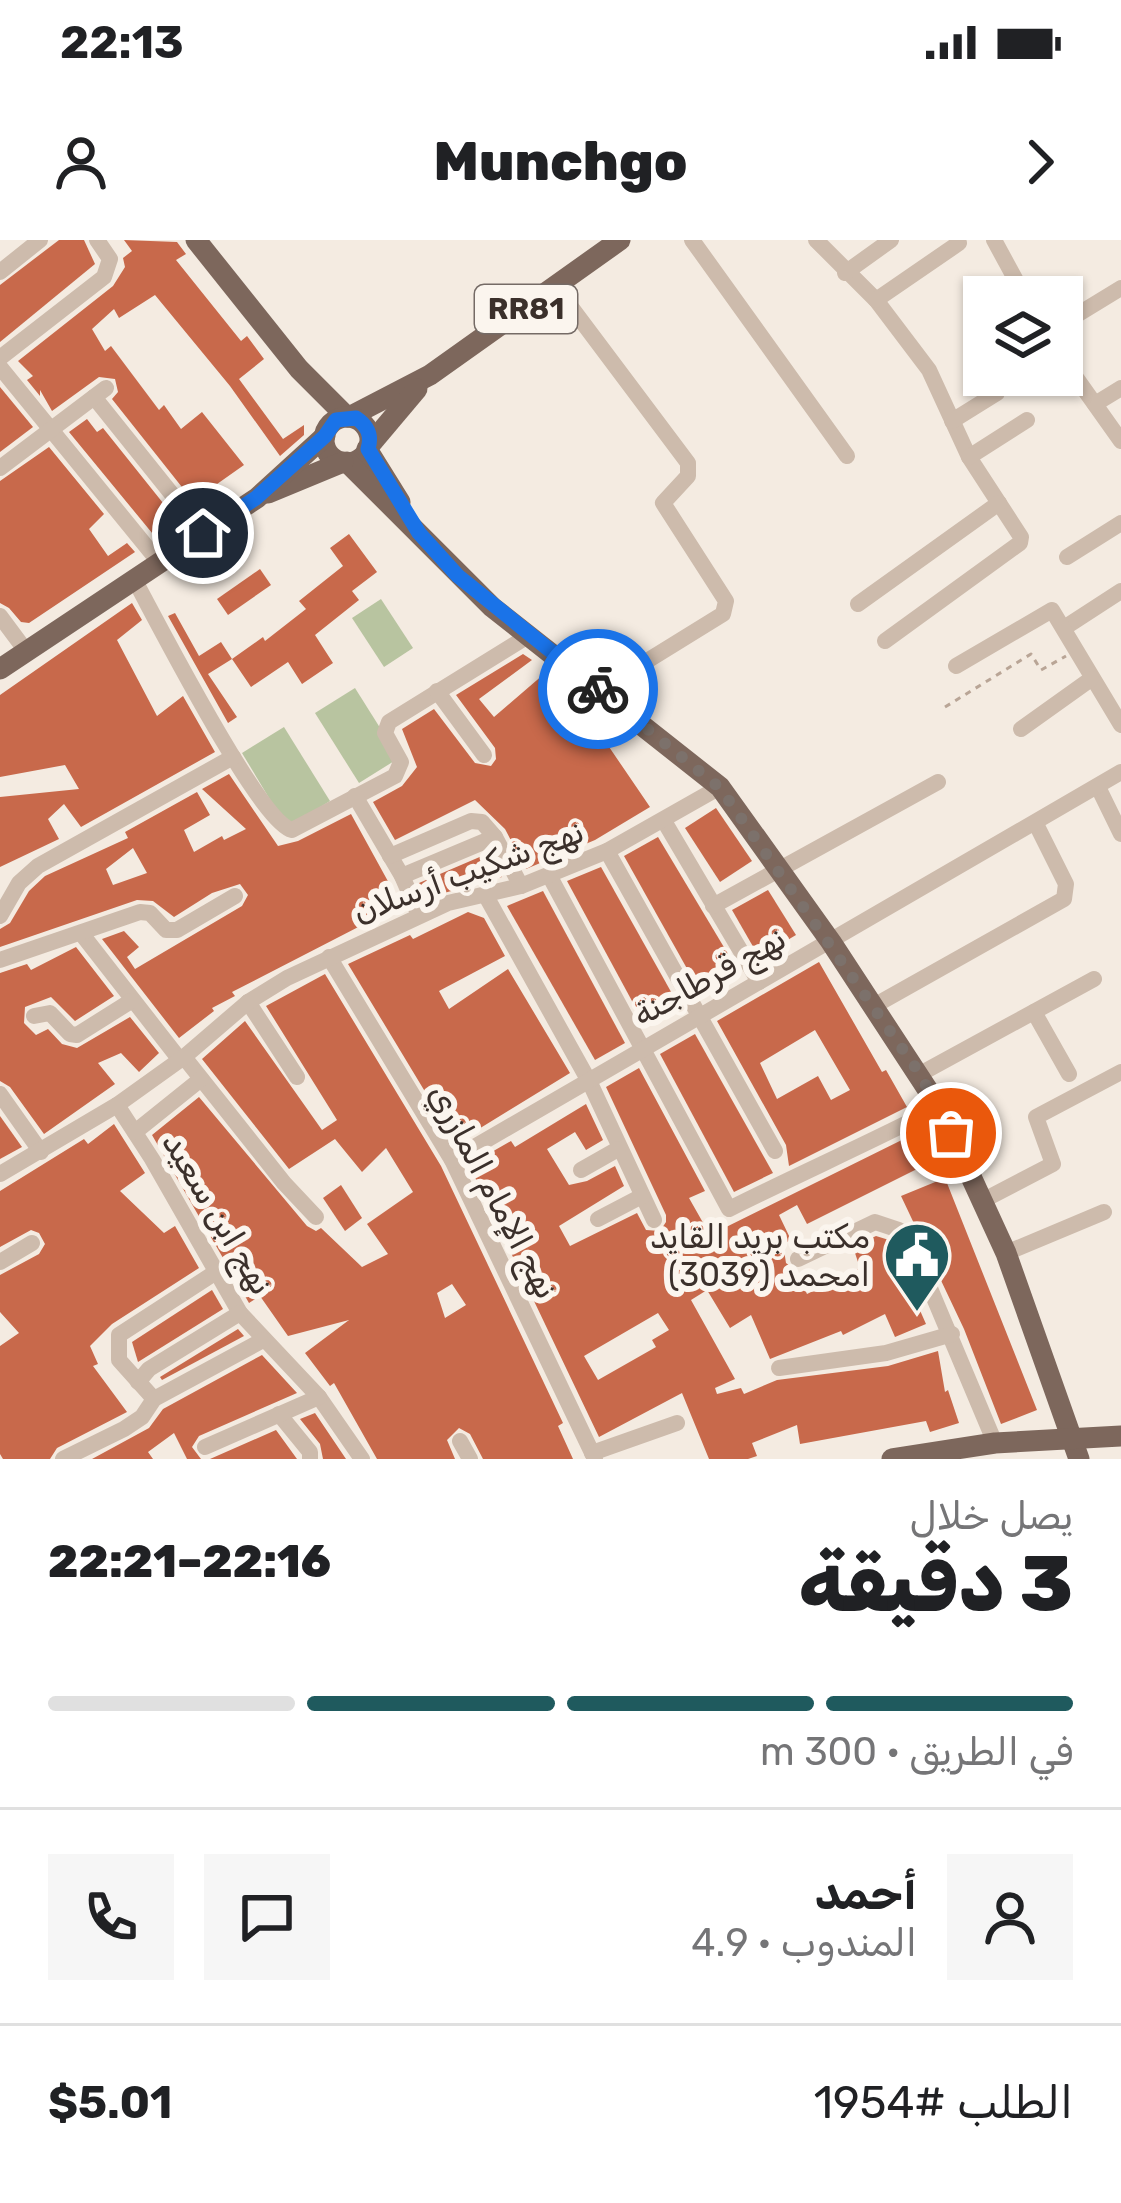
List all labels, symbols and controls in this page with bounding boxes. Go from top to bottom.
text: 22:13 [60,16,184,69]
icon: person [48,129,114,195]
icon: forward [1007,129,1073,195]
text: Munchgo [433,130,688,194]
map controls [963,276,1083,396]
button: layers [963,276,1083,396]
road number: RR81 [475,285,577,333]
pin [152,482,254,584]
icon: home [170,500,236,566]
courier [538,629,658,749]
icon: bike [565,656,631,722]
street label: نهج شكيب أرسلان [347,811,590,935]
street label: نهج قرطاجنة [626,918,794,1037]
street label: نهج الإمام المازري [417,1077,567,1307]
pin [900,1082,1002,1184]
icon: bag [918,1100,984,1166]
street label: نهج ابن سعيد [151,1125,282,1303]
place label: مكتب بريد القايد امحمد (3039) [650,1217,870,1294]
public building icon: مكتب بريد القايد امحمد (3039) [882,1220,952,1314]
text: يصل خلال [910,1493,1073,1539]
text: 22:16–22:21 [48,1535,331,1588]
text: 3 دقيقة [799,1537,1073,1630]
text: في الطريق · 300 m [760,1729,1073,1775]
button: phone [48,1854,174,1980]
button: chat [204,1854,330,1980]
button: person [947,1854,1073,1980]
text: أحمد [814,1867,917,1920]
text: المندوب · 4.9 [691,1920,917,1966]
text: $5.01 [48,2076,172,2129]
text: الطلب #1954 [814,2076,1073,2129]

